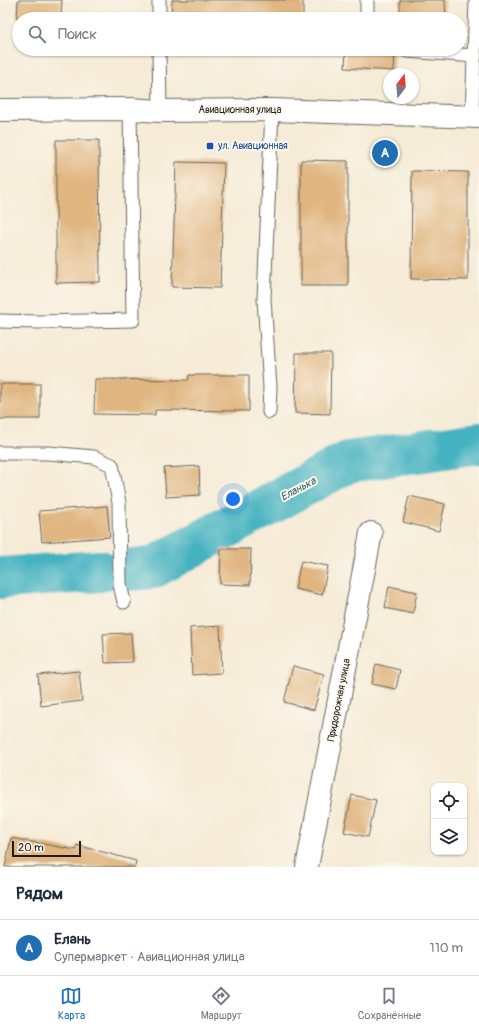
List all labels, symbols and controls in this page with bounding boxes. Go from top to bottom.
search box [12,12,467,56]
icon: search [26,23,48,45]
text: Поиск [58,25,97,44]
north arrow [383,68,419,104]
street label: Авиационная улица [199,104,282,116]
pin: A [372,138,398,168]
place label: ул. Авиационная [217,140,288,152]
marker: ул. Авиационная [205,141,215,151]
water label: Еланька [278,474,319,504]
your location [223,489,243,509]
street label: Придорожная улица [325,657,353,743]
map controls [431,783,467,855]
button: locate [431,783,467,819]
button: layers [431,819,467,855]
scale bar [12,839,81,858]
text: 20 m [18,841,44,854]
text: Рядом [16,883,63,904]
text: Елань [54,930,91,949]
text: A [25,940,33,956]
text: 110 m [430,940,463,956]
text: Супермаркет · Авиационная улица [54,949,245,965]
tab: Карта [58,985,85,1022]
tab: Маршрут [201,985,242,1022]
tab: Сохранённые [358,985,421,1022]

